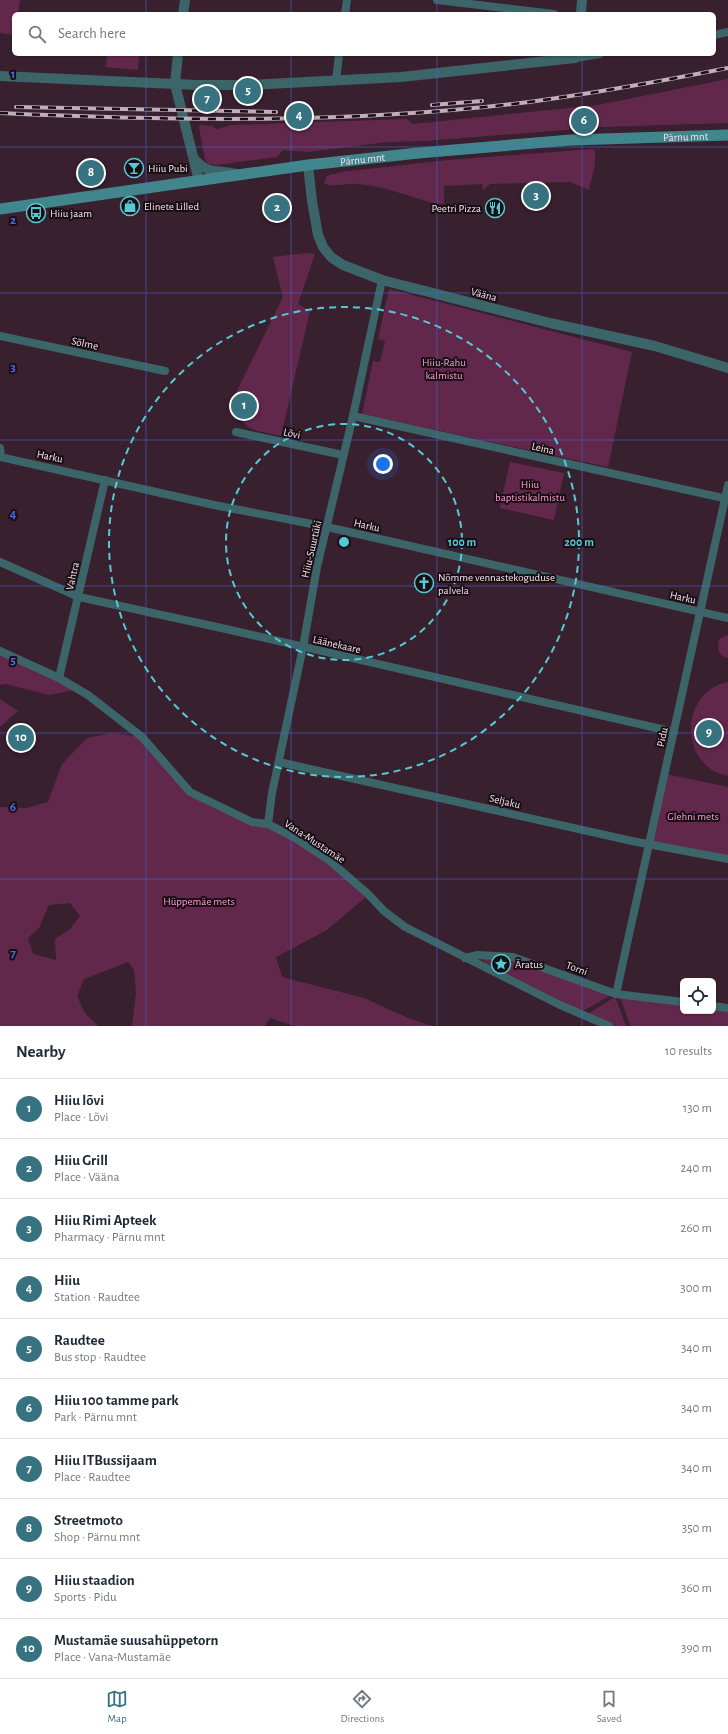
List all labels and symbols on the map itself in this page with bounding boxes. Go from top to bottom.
text: 1 [11,68,15,81]
pin: 5 [235,76,261,106]
pin: 7 [194,84,220,114]
pin: 4 [286,101,312,131]
pin: 6 [571,106,597,136]
street label: Pärnu mnt [663,131,709,143]
street label: Pärnu mnt [340,152,386,167]
bar icon: Hiiu Pubi [123,157,145,179]
pin: 8 [78,158,104,188]
place label: Hiiu Pubi [148,163,188,174]
pin: 3 [523,181,549,211]
pin: 2 [264,193,290,223]
shop icon: Elinete Lilled [119,195,141,217]
restaurant icon: Peetri Pizza [484,197,506,219]
place label: Elinete Lilled [144,201,199,212]
bus stop icon: Hiiu jaam [25,202,47,224]
place label: Peetri Pizza [432,203,481,214]
place label: Hiiu jaam [50,208,92,219]
text: 2 [10,214,16,227]
street label: Vääna [470,286,498,303]
street label: Sõlme [71,335,99,352]
park label: Hiiu-Rahu kalmistu [422,357,466,381]
text: 3 [10,361,16,374]
pin: 1 [231,391,257,421]
street label: Lõvi [282,426,301,441]
street label: Leina [530,441,555,456]
street label: Harku [36,448,64,465]
your location [373,454,393,474]
park label: Hiiu baptistikalmistu [495,479,565,503]
text: 4 [10,508,17,521]
street label: Harku [353,517,381,534]
street label: Hiiu-Suurtüki [300,519,323,579]
centre of rings [337,535,351,549]
text: 100 m [448,536,476,548]
text: 200 m [564,536,594,548]
street label: Vahtra [64,561,81,591]
church icon: Nõmme vennastekoguduse palvela [413,572,435,594]
place label: Nõmme vennastekoguduse palvela [438,572,555,596]
street label: Harku [669,589,697,606]
street label: Läänekaare [312,634,362,655]
text: 5 [10,654,16,667]
pin: 9 [696,718,722,748]
pin: 10 [8,723,34,753]
street label: Pidu [655,726,670,748]
street label: Seljaku [488,793,522,810]
text: 6 [10,801,16,814]
park label: Glehni mets [667,811,719,822]
street label: Vana-Mustamäe [282,818,347,865]
park label: Hüppemäe mets [163,896,235,907]
text: 7 [10,947,16,960]
place icon: Äratus [490,953,512,975]
place label: Äratus [515,959,543,970]
street label: Torni [565,960,589,977]

